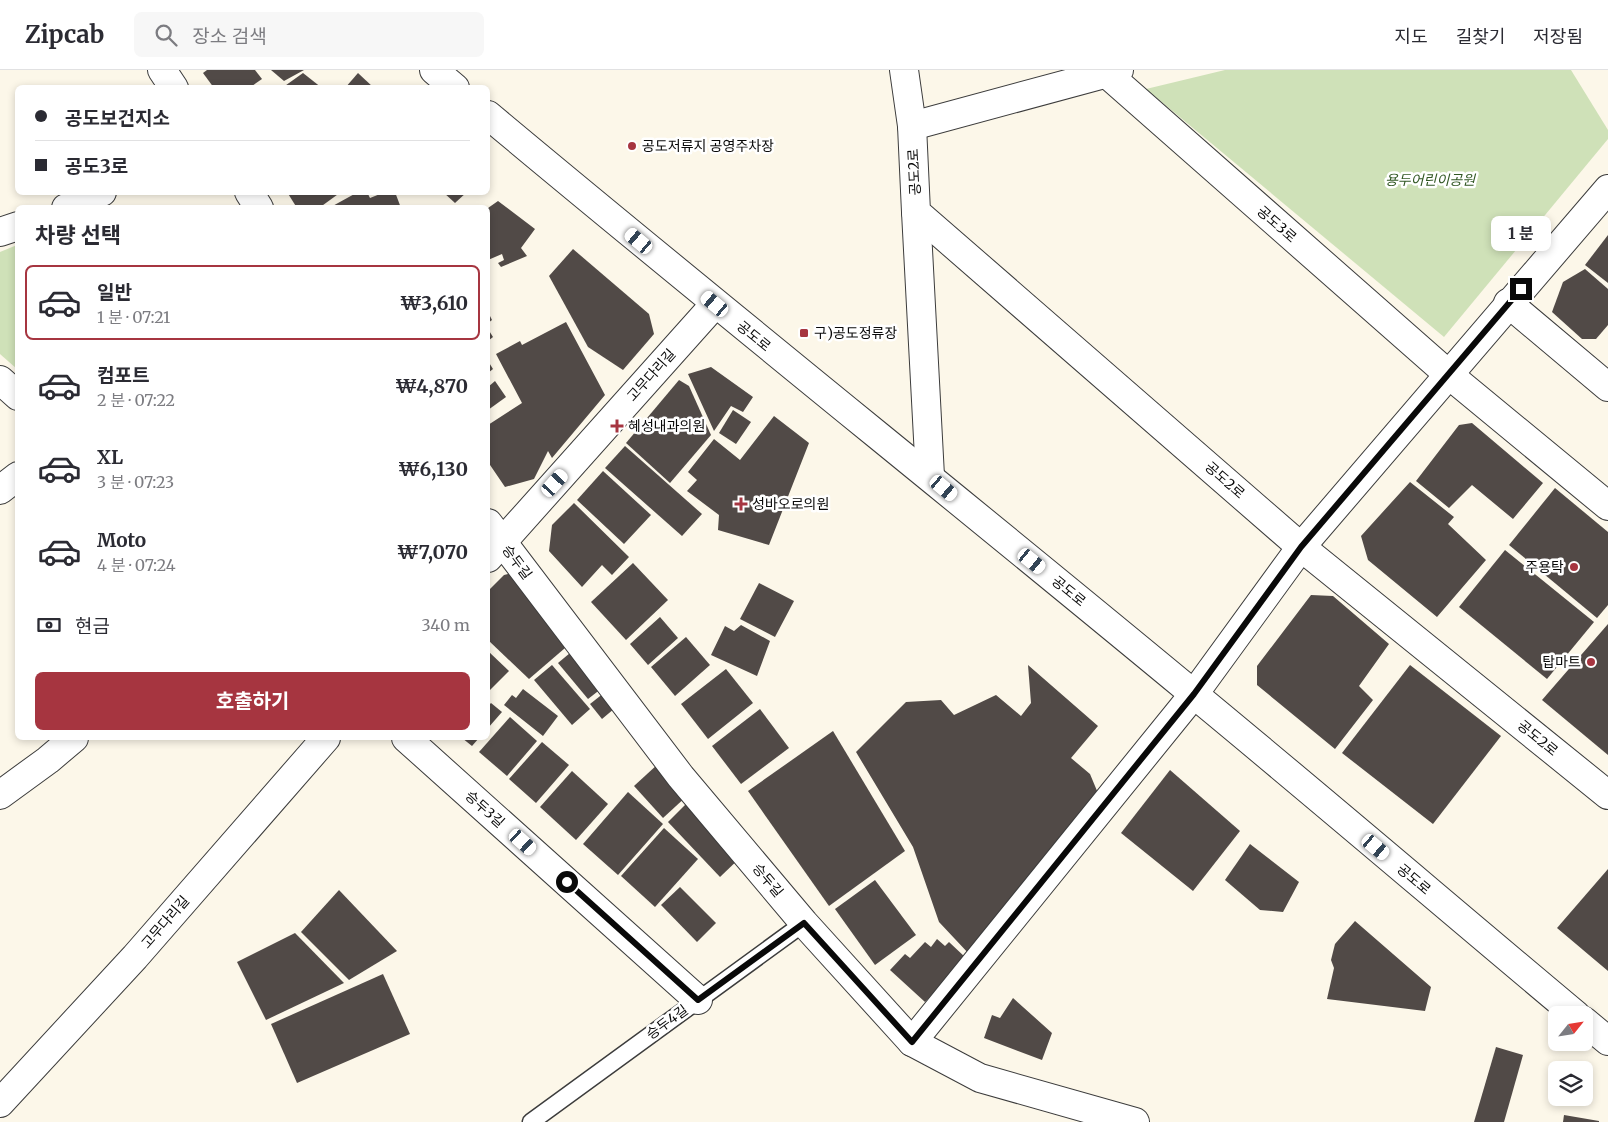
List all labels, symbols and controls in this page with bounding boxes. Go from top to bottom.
search box [134,12,484,57]
text: Zipcab [25,19,104,50]
icon: search [152,21,180,49]
text: 장소 검색 [192,24,267,48]
text: 지도 [1395,25,1428,48]
text: 길찾기 [1456,25,1505,48]
text: 저장됨 [1533,25,1583,48]
text: 공도보건지소 [65,106,170,130]
place label: 공도저류지 공영주차장 [642,137,774,155]
marker: 공도저류지 공영주차장 [626,140,638,152]
street label: 공도2로 [904,148,924,196]
text: 공도3로 [65,154,128,178]
park label: 용두어린이공원 [1385,171,1476,189]
street label: 공도3로 [1253,202,1301,246]
callout: 1 분 [1491,216,1551,252]
text: 차량 선택 [35,221,121,249]
text: 1 분 [1508,223,1534,243]
car [622,226,655,256]
route end [1510,278,1532,300]
icon: car [37,280,82,325]
text: 일반 [97,280,132,304]
car [698,289,731,319]
text: ₩3,610 [400,291,468,315]
text: 1 분 · 07:21 [97,307,170,327]
street label: 공도로 [733,317,775,355]
place label: 구)공도정류장 [814,324,897,342]
marker: 구)공도정류장 [798,327,810,339]
street label: 고무다리길 [623,345,679,405]
icon: car [37,363,82,408]
text: 컴포트 [97,363,149,387]
text: ₩4,870 [396,374,468,398]
text: 2 분 · 07:22 [97,390,175,410]
place label: 혜성내과의원 [628,417,705,435]
marker: 혜성내과의원 [610,419,624,433]
text: XL [97,445,123,469]
icon: car [37,446,82,491]
text: ₩6,130 [398,457,468,481]
street label: 공도2로 [1201,458,1249,502]
car [539,467,570,499]
text: 3 분 · 07:23 [97,472,174,492]
car [927,473,960,503]
place label: 성바오로의원 [752,495,829,513]
marker: 성바오로의원 [734,497,748,511]
text: Moto [97,528,146,552]
icon: car [37,529,82,574]
text: ₩7,070 [397,540,468,564]
street label: 승두길 [498,541,536,583]
car [1015,546,1048,576]
text: 4 분 · 07:24 [97,555,176,575]
place label: 주용탁 [1525,558,1564,576]
marker: 주용탁 [1568,561,1580,573]
street label: 공도로 [1048,572,1090,610]
icon: cash [35,611,63,639]
text: 현금 [75,614,110,638]
text: 340 m [421,615,470,635]
place label: 탑마트 [1542,653,1581,671]
marker: 탑마트 [1585,656,1597,668]
button: 호출하기 [35,672,470,730]
street label: 공도2로 [1514,716,1562,760]
street label: 승두3길 [462,787,508,831]
car [506,826,539,858]
car [1359,832,1392,862]
street label: 승두길 [749,859,787,901]
street label: 공도로 [1393,860,1435,898]
route start [556,871,578,893]
street label: 고무다리길 [137,892,193,952]
street label: 승두4길 [643,1001,691,1043]
north arrow [1548,1006,1592,1051]
map controls [1548,1006,1593,1106]
button: layers [1548,1061,1593,1106]

